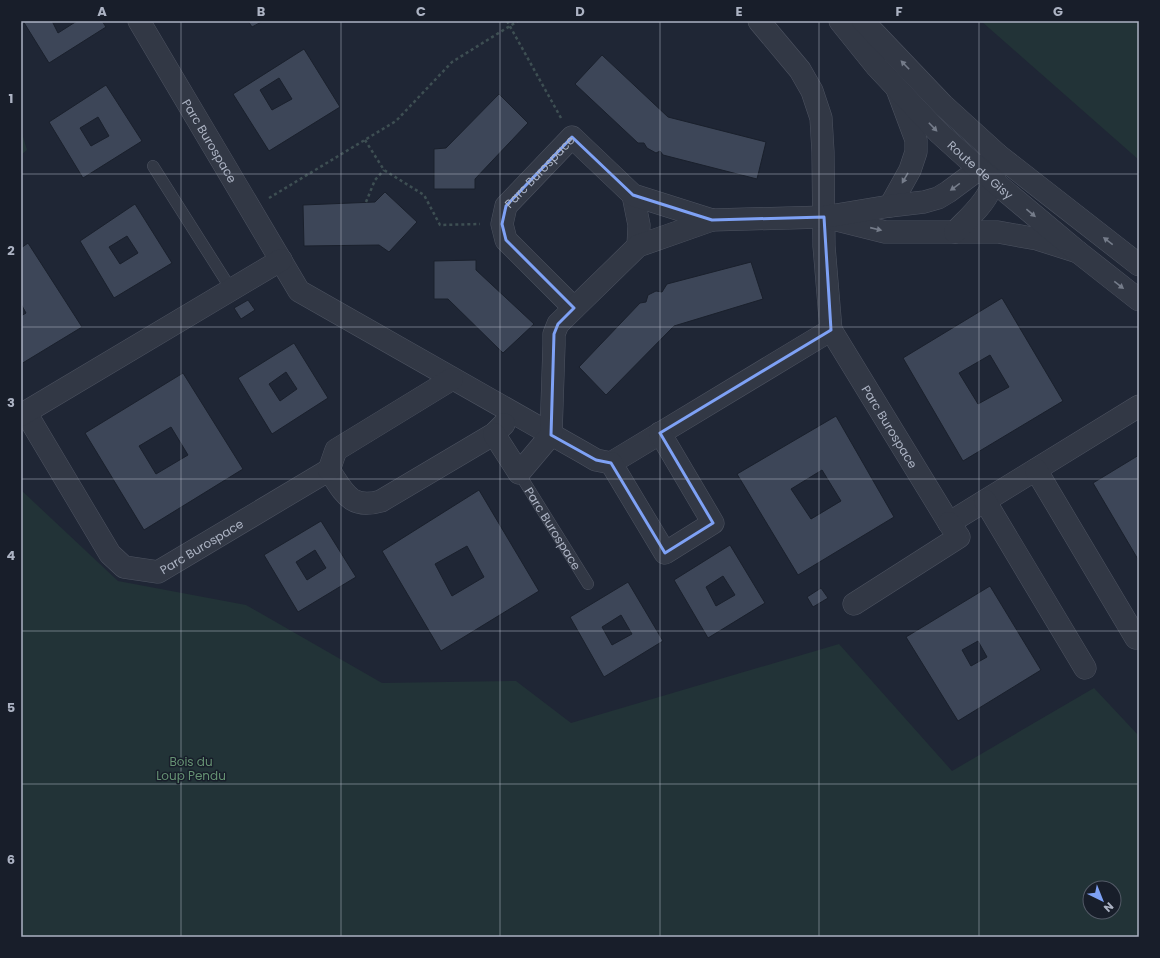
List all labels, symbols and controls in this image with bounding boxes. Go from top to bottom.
text: A [97,2,107,21]
text: B [257,2,266,21]
text: C [416,2,426,21]
text: D [575,2,585,21]
text: E [735,2,743,21]
text: F [895,2,903,21]
text: G [1053,2,1063,21]
one-way arrow [900,60,910,70]
text: 1 [9,89,13,108]
street label: Parc Burospace [178,96,241,186]
one-way arrow [928,123,937,132]
street label: Parc Burospace [500,131,578,211]
street label: Route de Gisy [944,136,1017,203]
one-way arrow [902,172,909,184]
one-way arrow [950,183,961,191]
one-way arrow [1026,208,1037,217]
one-way arrow [869,227,882,233]
one-way arrow [1103,236,1114,245]
text: 2 [7,241,15,260]
one-way arrow [1114,280,1125,289]
street label: Parc Burospace [858,382,922,471]
text: 3 [7,393,15,412]
street label: Parc Burospace [521,484,585,573]
street label: Parc Burospace [156,515,246,578]
text: 4 [7,546,16,565]
text: 5 [7,698,15,717]
park label: Bois du Loup Pendu [156,753,226,784]
text: 6 [7,850,15,869]
north arrow [1082,880,1122,920]
text: N [1100,899,1117,916]

